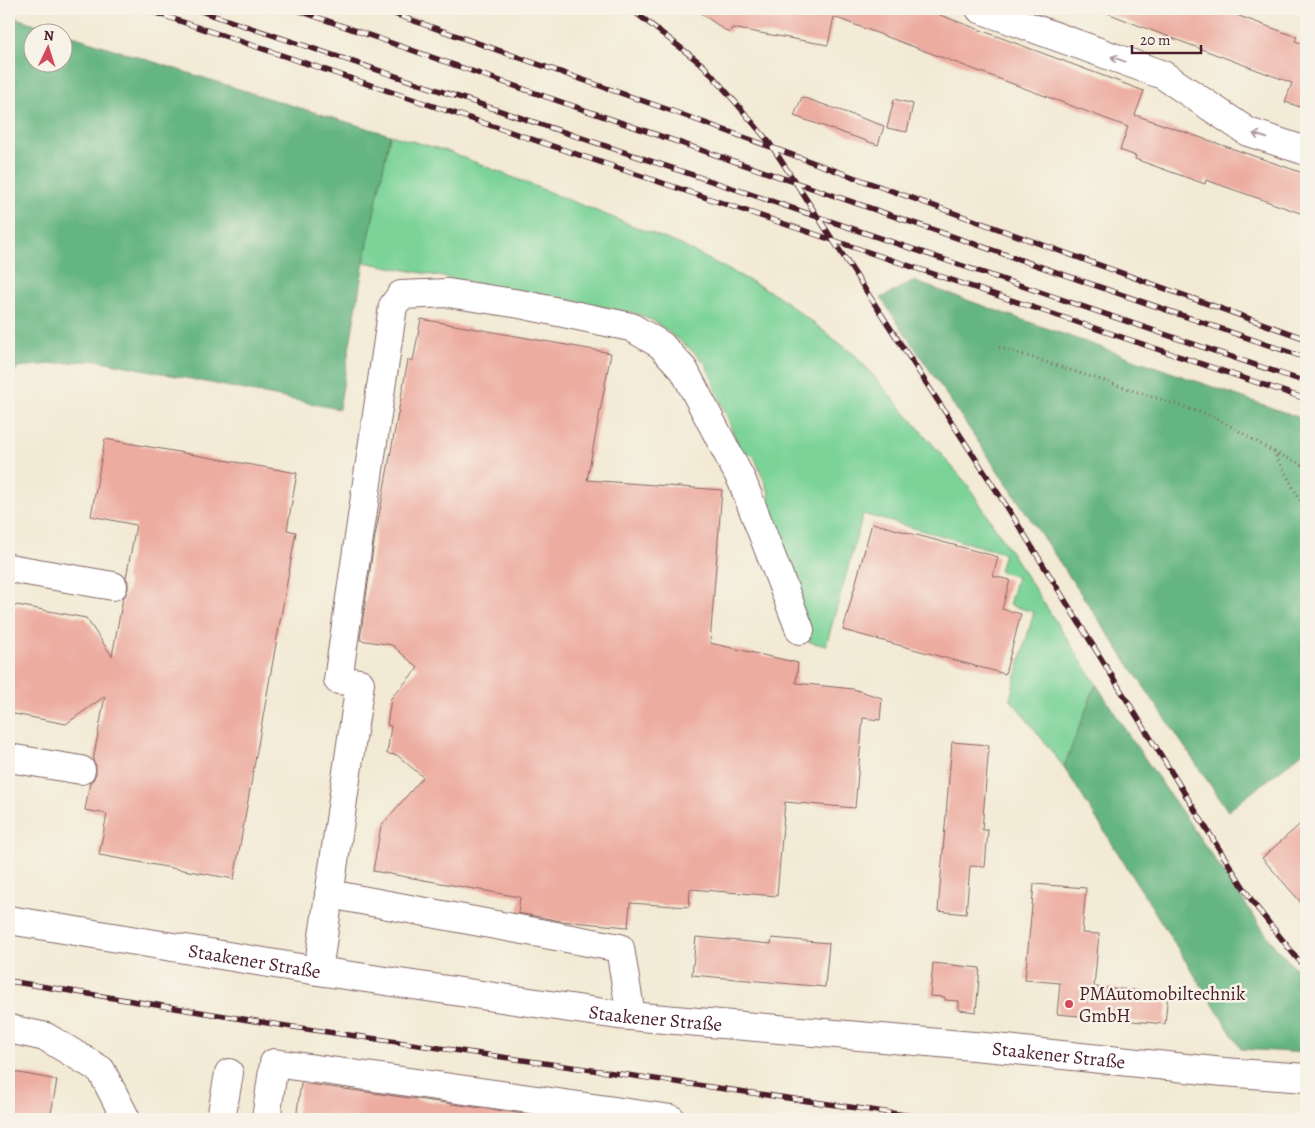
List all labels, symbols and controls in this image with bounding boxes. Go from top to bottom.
north arrow [22,22,72,72]
scale bar [1132,22,1201,54]
text: N [43,26,55,45]
text: 20 m [1140,30,1171,50]
one-way arrow [1111,54,1126,63]
one-way arrow [1253,131,1268,140]
street label: Staakener Straße [186,938,323,985]
place label: PMAutomobiltechnik GmbH [1079,981,1246,1029]
marker: PMAutomobiltechnik GmbH [1063,998,1075,1010]
street label: Staakener Straße [587,999,723,1038]
street label: Staakener Straße [991,1036,1127,1076]

